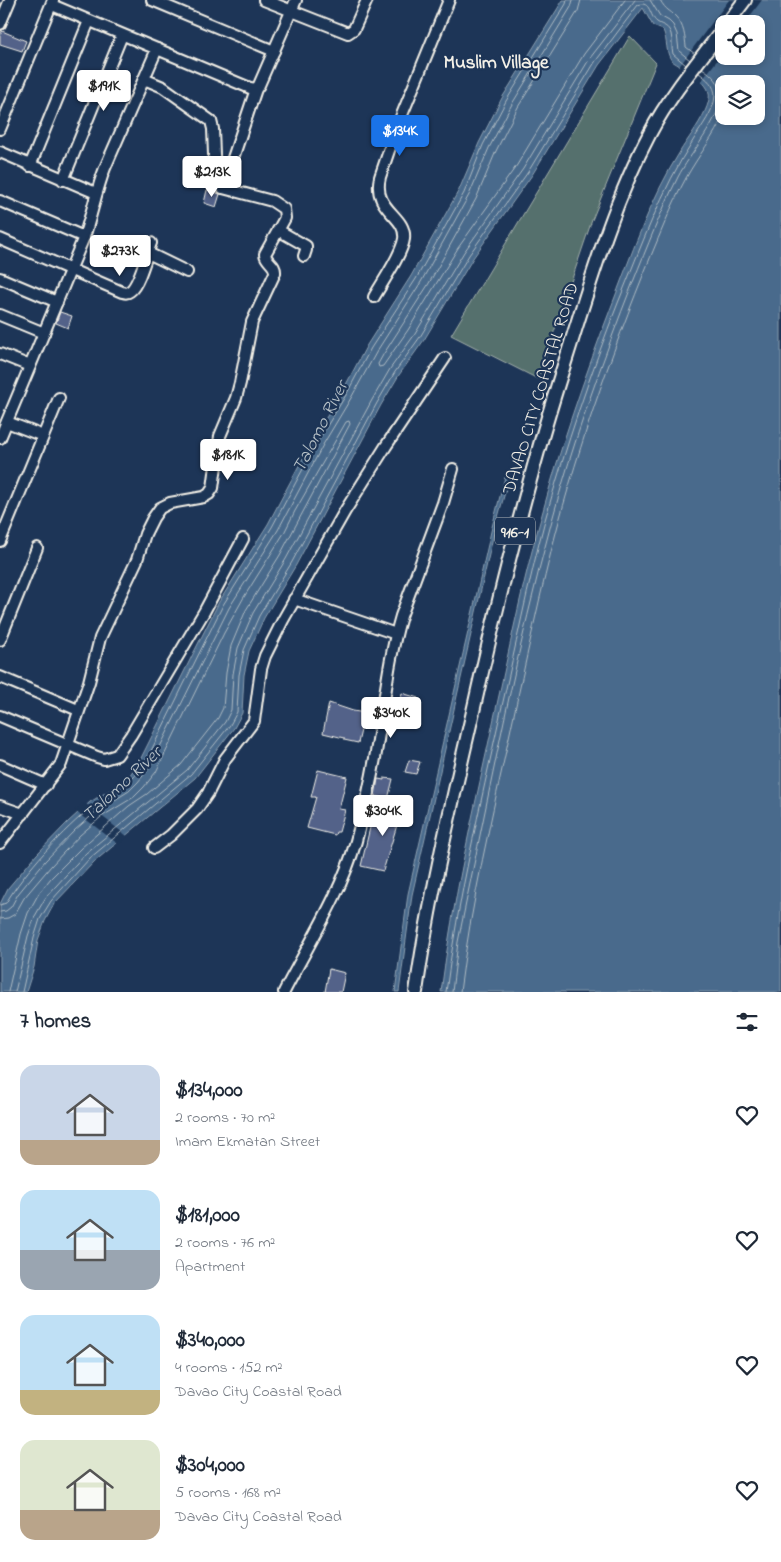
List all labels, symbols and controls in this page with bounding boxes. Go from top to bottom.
map controls [715,15,765,125]
button: locate [715,15,765,65]
district label: Muslim Village [443,50,549,79]
pin: $191K [69,70,139,112]
text: $191K [88,74,120,98]
button: layers [715,75,765,125]
pin: $134K [365,114,435,157]
text: $134K [382,119,418,143]
pin: $213K [177,156,247,198]
text: $213K [193,160,231,184]
pin: $273K [85,234,155,277]
text: $273K [101,239,139,263]
street label: DAVAO CITY COASTAL ROAD [497,280,587,499]
water label: Talomo River [287,375,357,478]
pin: $181K [193,438,263,481]
text: $181K [211,443,245,467]
road number: 916-1 [495,518,535,544]
pin: $340K [356,696,426,739]
text: $340K [372,701,410,725]
water label: Talomo River [77,739,170,829]
pin: $304K [348,794,418,837]
text: $304K [364,799,402,823]
text: 7 homes [20,1007,91,1037]
icon: filters [733,1008,761,1036]
text: $134,000 [175,1076,243,1106]
icon: home [60,1085,120,1145]
icon: heart [733,1101,761,1129]
text: 2 rooms · 70 m² [175,1106,275,1130]
text: Imam Ekmatan Street [175,1130,320,1154]
text: $181,000 [175,1201,240,1231]
icon: home [60,1210,120,1270]
icon: heart [733,1226,761,1254]
text: 2 rooms · 76 m² [175,1231,275,1255]
text: Apartment [175,1255,245,1279]
text: $340,000 [175,1326,245,1356]
icon: home [60,1335,120,1395]
icon: heart [733,1351,761,1379]
text: 4 rooms · 152 m² [175,1356,283,1380]
text: Davao City Coastal Road [175,1380,342,1404]
text: $304,000 [175,1451,245,1481]
icon: home [60,1460,120,1520]
icon: heart [733,1476,761,1504]
text: 5 rooms · 168 m² [175,1481,281,1505]
text: Davao City Coastal Road [175,1505,342,1529]

